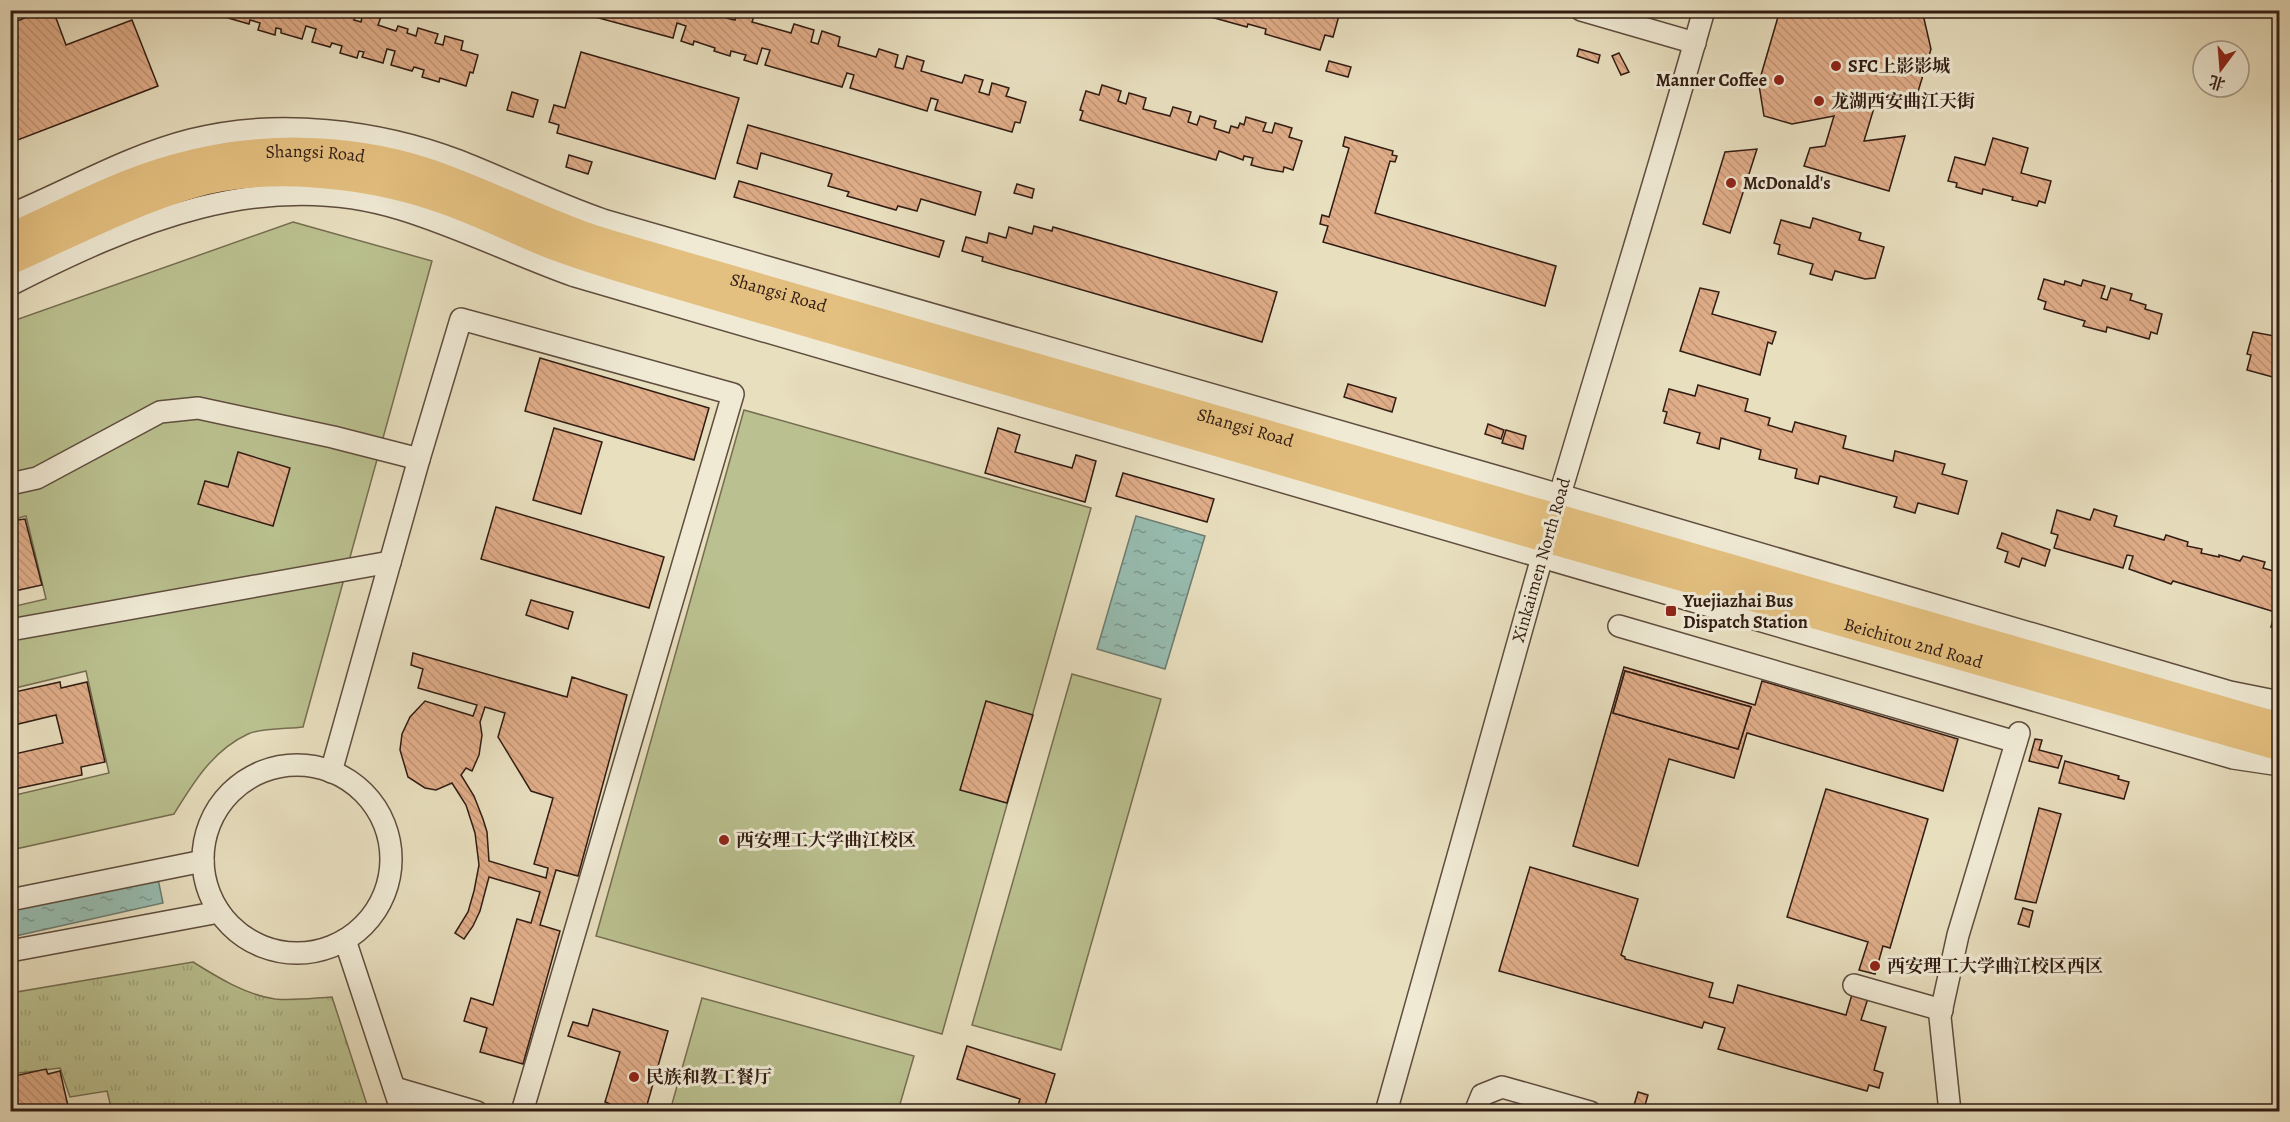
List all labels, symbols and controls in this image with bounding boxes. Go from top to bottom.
north arrow [2191,39,2251,99]
place label: SFC上影影城 [1848,54,1950,78]
marker: SFC上影影城 [1829,59,1843,73]
place label: Manner Coffee [1656,68,1767,92]
text: 北 [2206,70,2228,95]
marker: Manner Coffee [1772,73,1786,87]
place label: 龙湖西安曲江天街 [1831,89,1975,113]
marker: 龙湖西安曲江天街 [1812,94,1826,108]
street label: Shangsi Road [265,139,367,169]
place label: McDonald's [1743,171,1831,195]
marker: McDonald's [1724,176,1738,190]
street label: Shangsi Road [727,267,830,318]
street label: Shangsi Road [1194,402,1297,453]
street label: Xinkaimen North Road [1506,475,1576,645]
place label: Yuejiazhai Bus Dispatch Station [1682,589,1808,634]
marker: Yuejiazhai Bus Dispatch Station [1664,604,1678,618]
street label: Beichitou 2nd Road [1841,612,1986,674]
place label: 西安理工大学曲江校区 [736,828,916,852]
marker: 西安理工大学曲江校区 [717,833,731,847]
place label: 西安理工大学曲江校区西区 [1887,954,2103,978]
marker: 西安理工大学曲江校区西区 [1868,959,1882,973]
place label: 民族和教工餐厅 [646,1065,772,1089]
marker: 民族和教工餐厅 [627,1070,641,1084]

